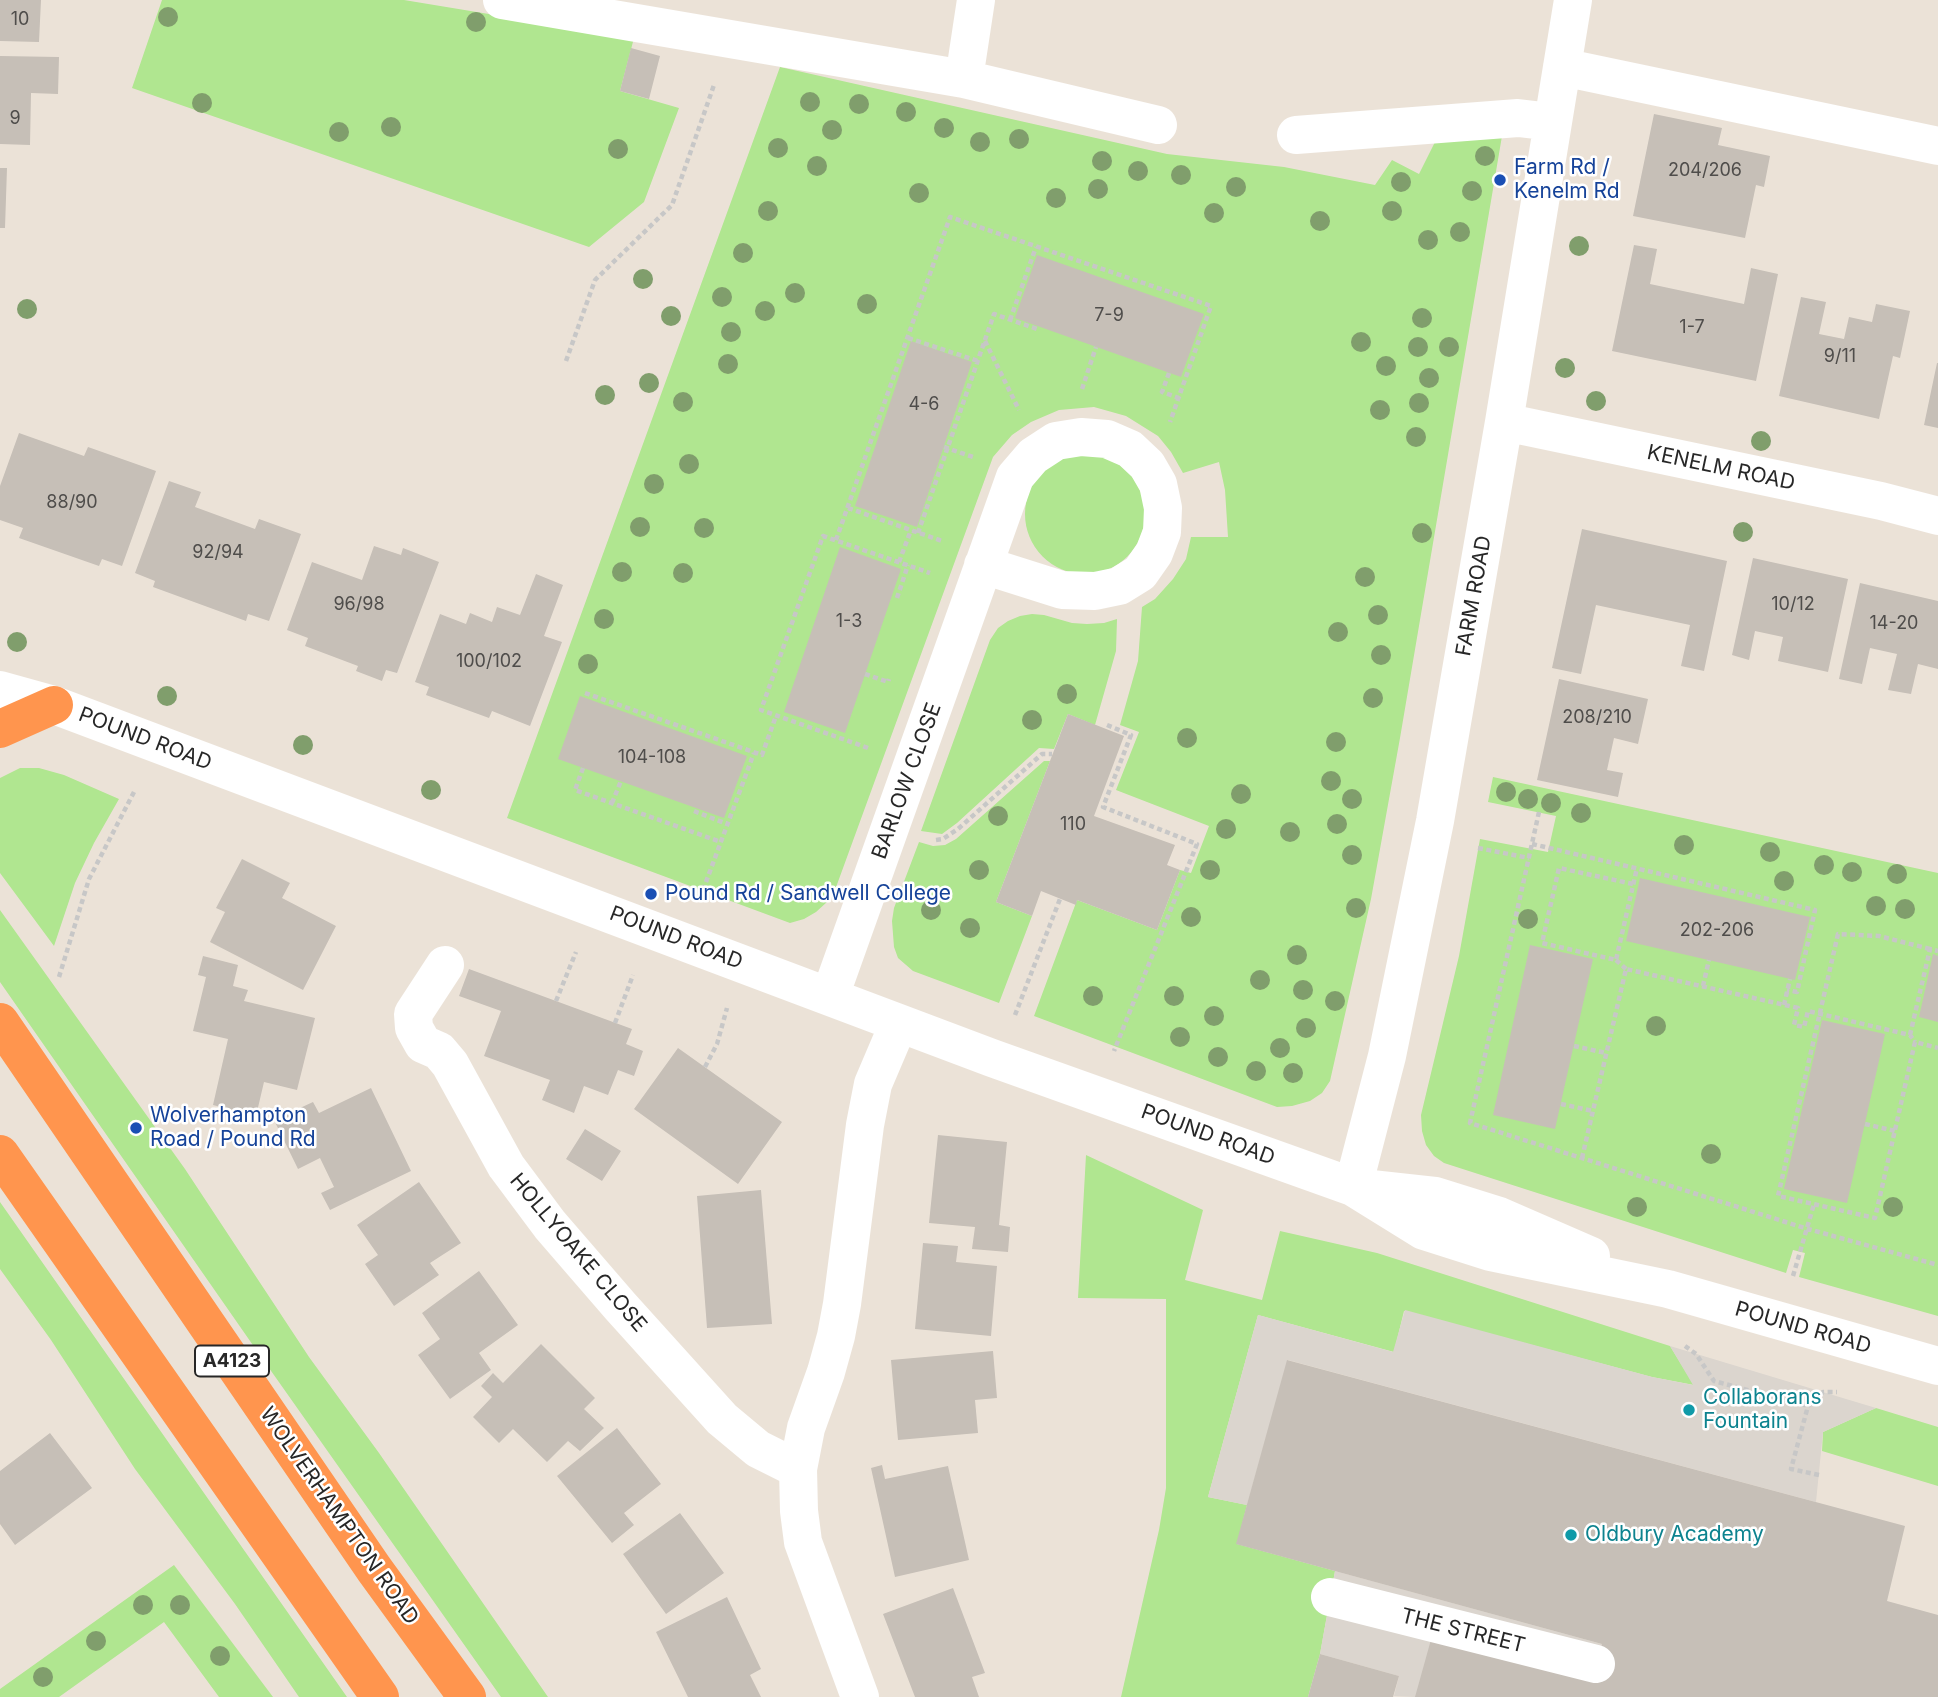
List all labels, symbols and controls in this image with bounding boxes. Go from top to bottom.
house number: 10 [11,9,29,31]
house number: 9 [9,108,21,130]
place label: Farm Rd / Kenelm Rd [1514,155,1620,205]
house number: 204/206 [1668,160,1742,182]
marker: Farm Rd / Kenelm Rd [1492,172,1508,188]
house number: 7-9 [1094,305,1124,327]
house number: 1-7 [1679,317,1705,339]
house number: 9/11 [1824,346,1856,368]
house number: 4-6 [908,394,940,416]
street label: KENELM ROAD [1645,440,1797,496]
house number: 88/90 [46,492,98,514]
street label: FARM ROAD [1451,534,1497,658]
house number: 92/94 [192,542,244,564]
house number: 96/98 [333,594,385,616]
house number: 10/12 [1771,594,1815,616]
house number: 1-3 [836,611,862,633]
house number: 14-20 [1870,613,1918,635]
house number: 100/102 [456,651,522,673]
street label: BARLOW CLOSE [867,699,947,863]
street label: POUND ROAD [75,702,215,776]
house number: 208/210 [1562,707,1632,729]
house number: 104-108 [618,747,686,769]
house number: 110 [1060,814,1086,836]
place label: Pound Rd / Sandwell College [665,881,951,907]
marker: Pound Rd / Sandwell College [643,886,659,902]
street label: POUND ROAD [606,901,746,975]
house number: 202-206 [1680,920,1754,942]
street label: POUND ROAD [1138,1099,1278,1171]
place label: Wolverhampton Road / Pound Rd [150,1103,316,1153]
marker: Wolverhampton Road / Pound Rd [128,1120,144,1136]
street label: HOLLYOAKE CLOSE [504,1168,652,1338]
street label: POUND ROAD [1732,1297,1874,1359]
road number: A4123 [195,1345,269,1376]
place label: Collaborans Fountain [1703,1385,1822,1435]
street label: WOLVERHAMPTON ROAD [254,1402,424,1630]
marker: Collaborans Fountain [1681,1402,1697,1418]
place label: Oldbury Academy [1585,1522,1764,1548]
marker: Oldbury Academy [1563,1527,1579,1543]
street label: THE STREET [1398,1603,1528,1659]

